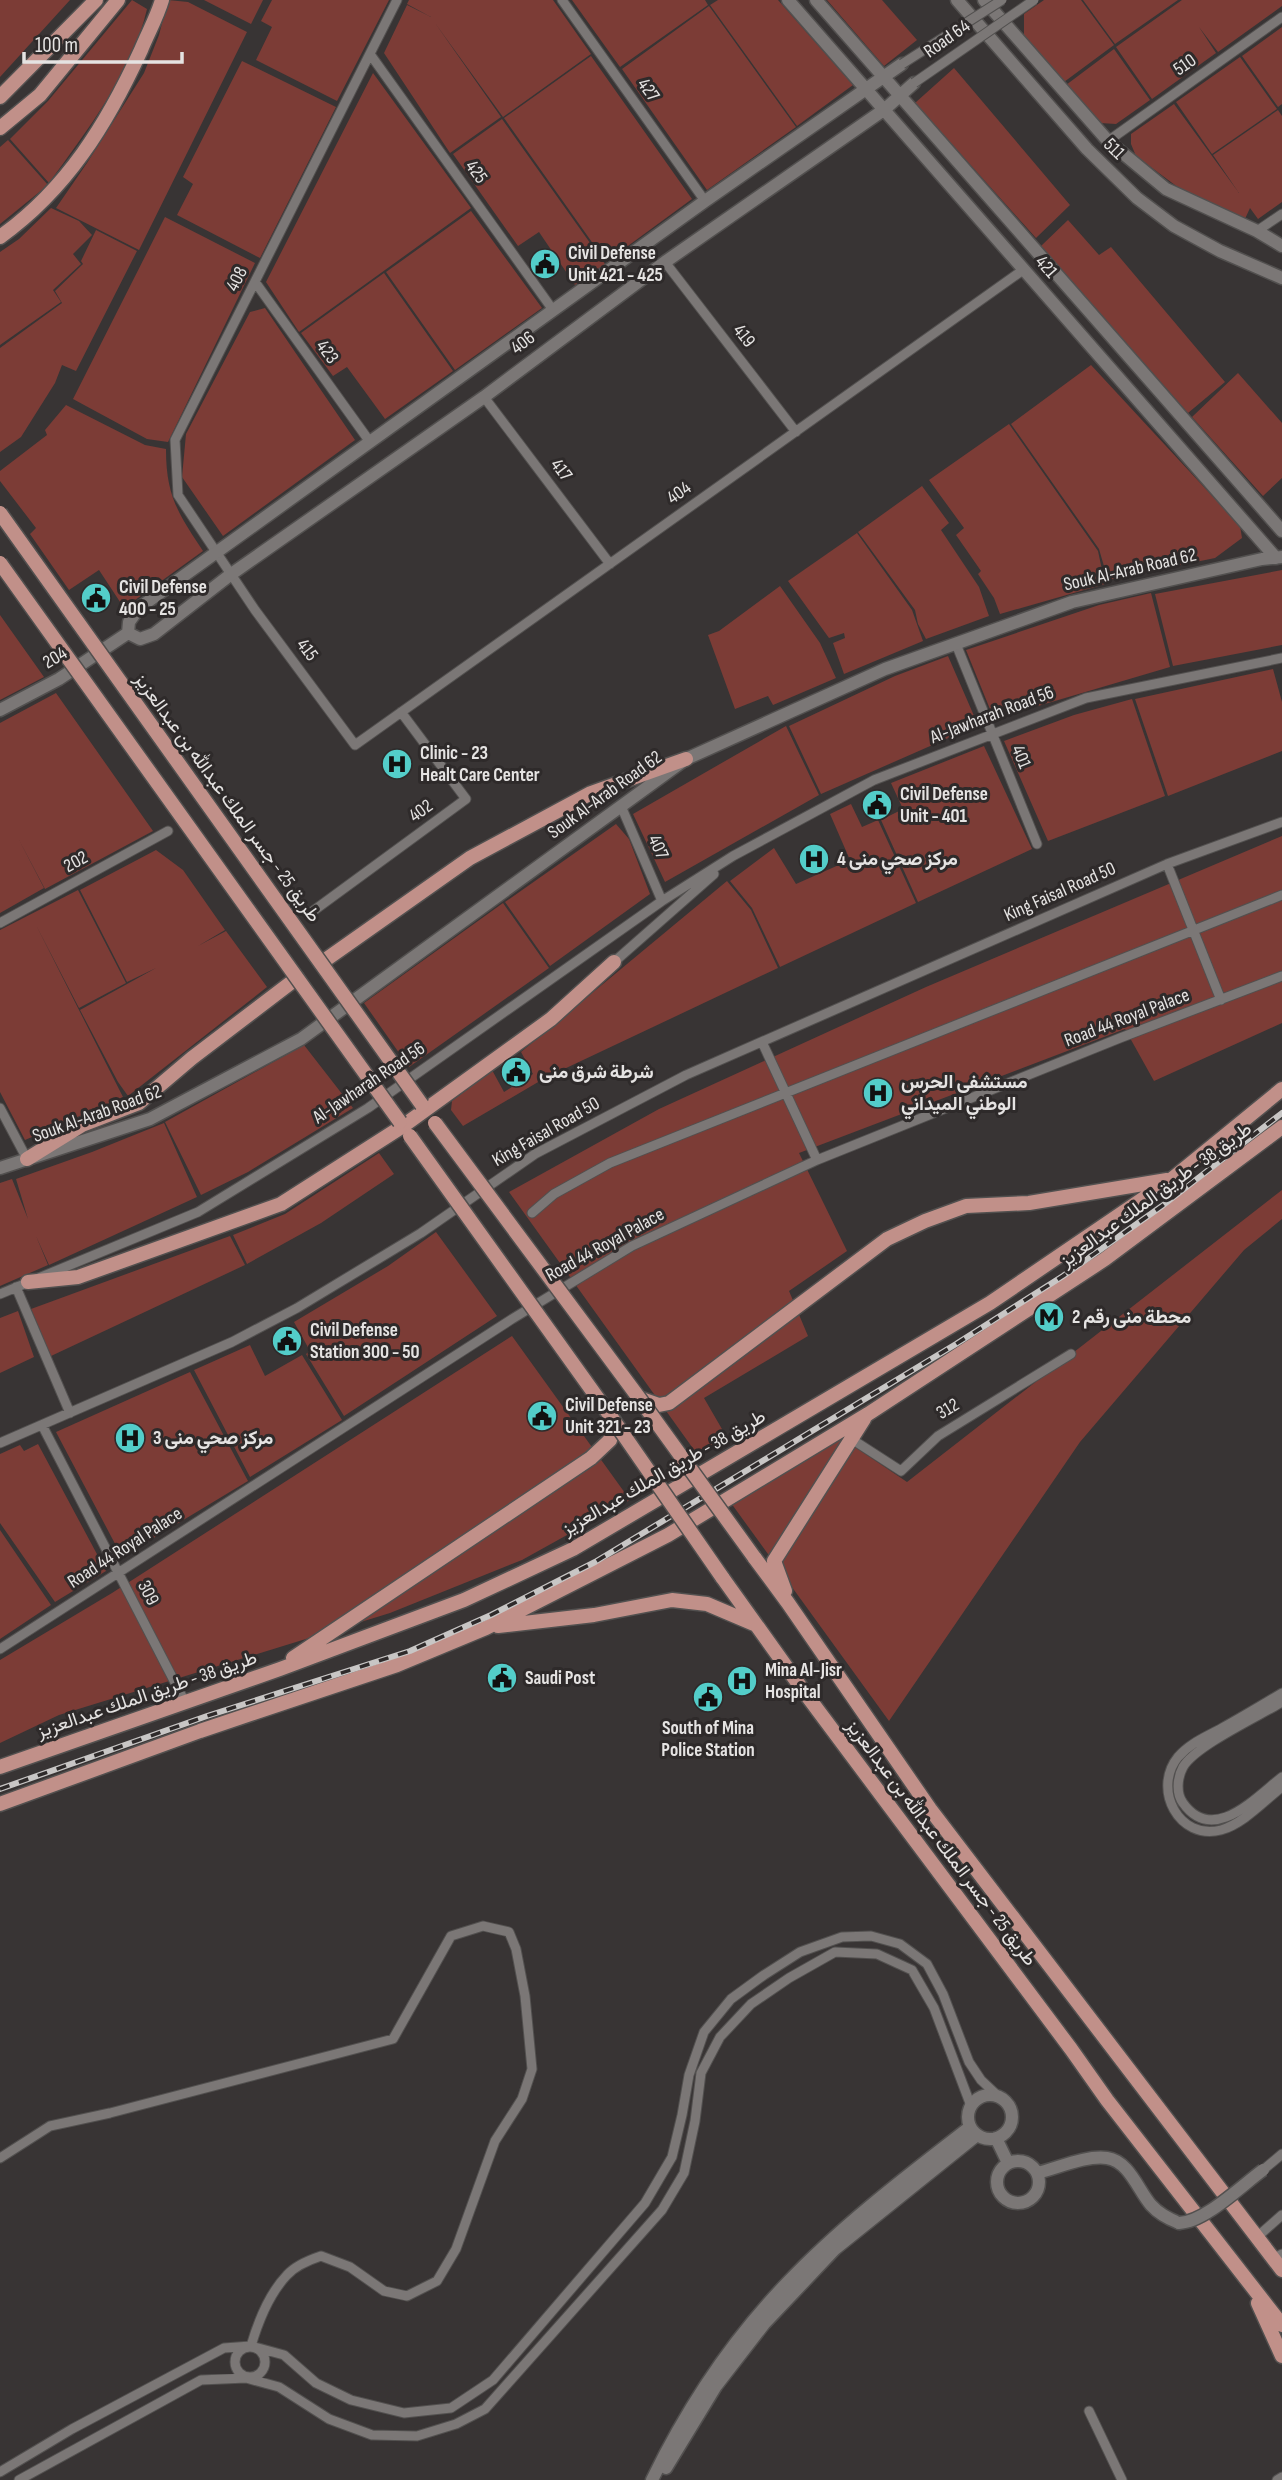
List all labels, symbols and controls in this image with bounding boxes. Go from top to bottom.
street label: Road 64 [919,15,975,63]
scale bar [24,21,182,65]
text: 100 m [35,33,78,58]
street label: 510 [1169,49,1201,81]
street label: 427 [632,74,664,107]
street label: 511 [1098,133,1130,165]
street label: 425 [460,156,492,188]
place label: Civil Defense Unit 421 - 425 [568,242,663,287]
public building icon: Civil Defense Unit 421 - 425 [528,247,562,281]
street label: 421 [1030,251,1062,283]
street label: 408 [221,263,253,295]
street label: 419 [728,320,760,352]
street label: 406 [506,326,540,360]
street label: 423 [311,336,343,368]
street label: 417 [545,454,577,486]
street label: 404 [662,477,696,509]
street label: Souk Al-Arab Road 62 [1061,544,1199,596]
place label: Civil Defense 400 - 25 [119,576,207,621]
public building icon: Civil Defense 400 - 25 [79,581,113,615]
street label: 415 [291,634,323,666]
street label: 204 [39,642,71,674]
street label: طريق 25 - جسر الملك عبدالله بن عبدالعزيز [128,668,325,927]
street label: Al-Jawharah Road 56 [926,681,1057,750]
place label: Clinic - 23 Healt Care Center [420,742,540,787]
street label: 401 [1006,742,1036,772]
street label: Souk Al-Arab Road 62 [543,746,667,844]
hospital icon: Clinic - 23 Healt Care Center [380,747,414,781]
place label: Civil Defense Unit - 401 [900,783,988,828]
public building icon: Civil Defense Unit - 401 [860,788,894,822]
street label: 402 [404,795,438,827]
street label: 407 [643,831,674,863]
hospital icon: مركز صحي منى 4 [797,842,831,876]
street label: 202 [60,846,92,878]
place label: مركز صحي منى 4 [837,848,958,875]
street label: King Faisal Road 50 [1001,857,1119,927]
street label: Road 44 Royal Palace [1061,984,1193,1052]
street label: Al-Jawharah Road 56 [308,1037,430,1130]
public building icon: شرطة شرق منى [499,1055,533,1089]
place label: شرطة شرق منى [539,1061,654,1084]
place label: مستشفى الحرس الوطني الميداني [901,1071,1028,1120]
hospital icon: مستشفى الحرس الوطني الميداني [861,1076,895,1110]
street label: Souk Al-Arab Road 62 [29,1080,165,1148]
street label: King Faisal Road 50 [488,1092,604,1172]
street label: طريق 38 - طريق الملك عبدالعزيز [1055,1118,1256,1273]
street label: Road 44 Royal Palace [542,1203,668,1287]
metro station icon: محطة منى رقم 2 [1032,1300,1066,1334]
place label: محطة منى رقم 2 [1072,1306,1191,1329]
place label: Civil Defense Station 300 - 50 [310,1319,420,1364]
public building icon: Civil Defense Station 300 - 50 [270,1324,304,1358]
street label: 312 [932,1393,964,1425]
place label: Civil Defense Unit 321 - 23 [565,1394,653,1439]
public building icon: Civil Defense Unit 321 - 23 [525,1399,559,1433]
street label: طريق 38 - طريق الملك عبدالعزيز [557,1405,770,1541]
hospital icon: مركز صحي منى 3 [113,1421,147,1455]
place label: مركز صحي منى 3 [153,1427,273,1454]
street label: Road 44 Royal Palace [63,1502,187,1594]
street label: 309 [132,1577,164,1609]
street label: طريق 38 - طريق الملك عبدالعزيز [33,1646,260,1744]
place label: Mina Al-Jisr Hospital [765,1659,842,1704]
public building icon: Saudi Post [485,1661,519,1695]
hospital icon: Mina Al-Jisr Hospital [725,1664,759,1698]
place label: Saudi Post [525,1667,595,1690]
public building icon: South of Mina Police Station [691,1680,725,1714]
street label: طريق 25 - جسر الملك عبدالله بن عبدالعزيز [840,1714,1041,1971]
place label: South of Mina Police Station [661,1717,755,1762]

